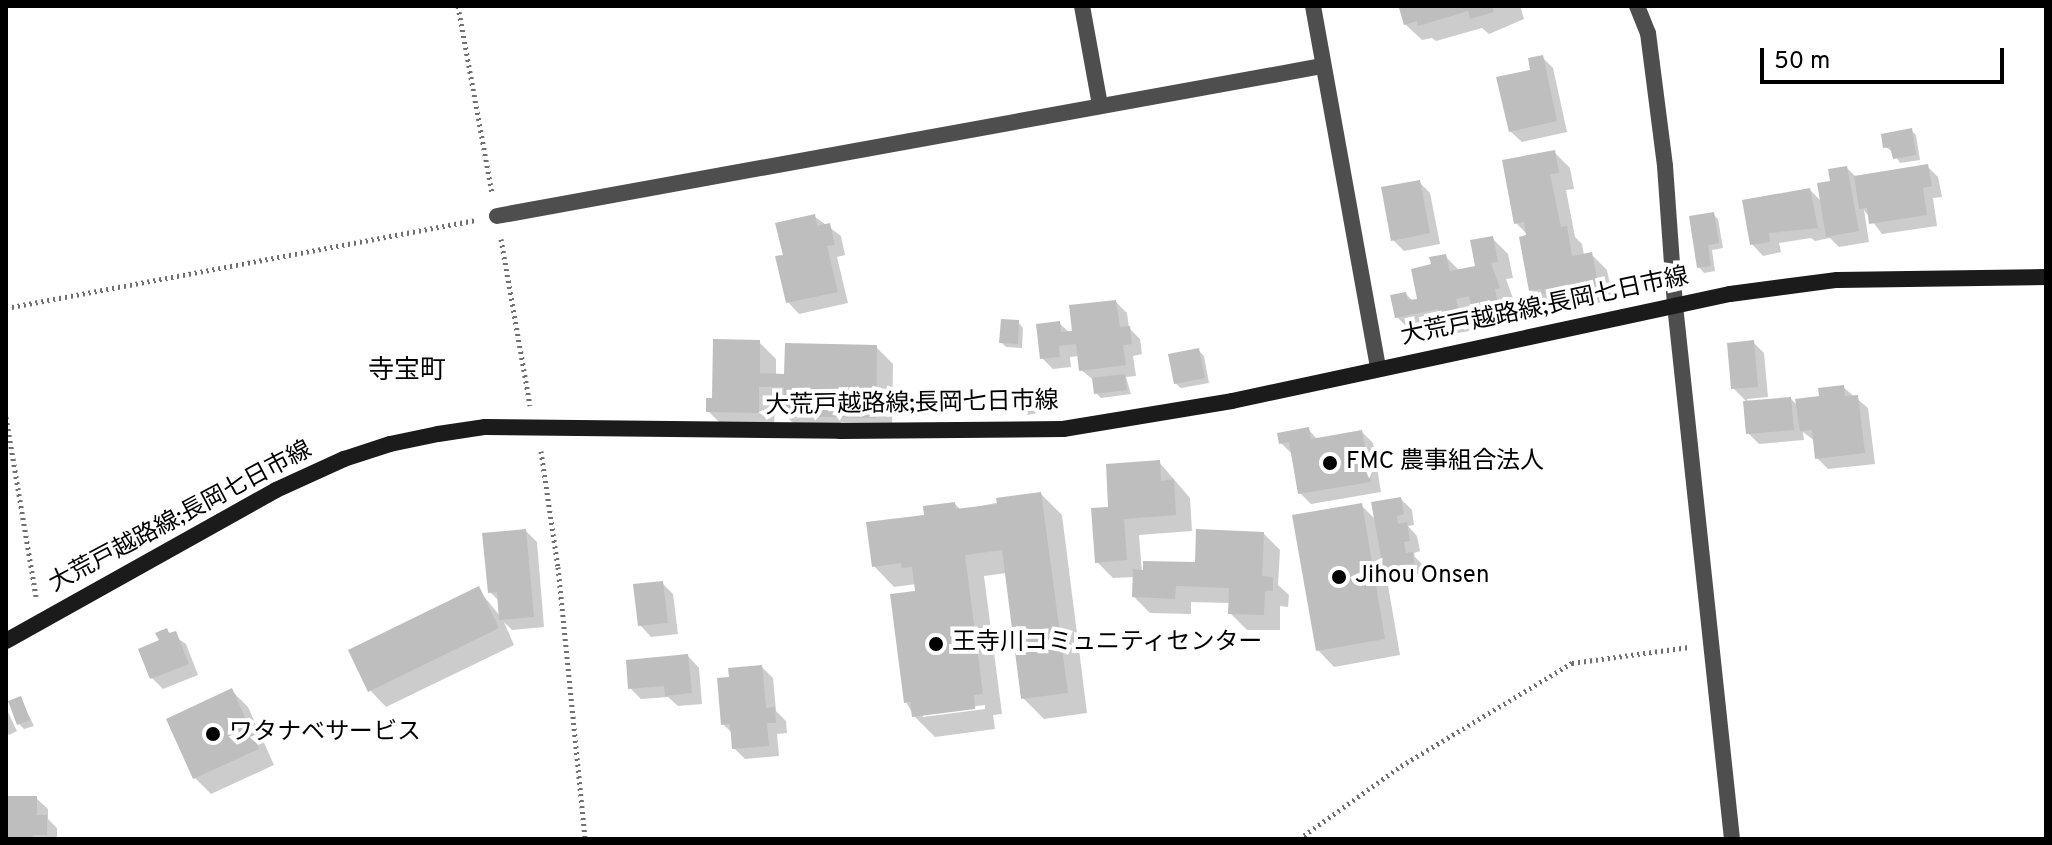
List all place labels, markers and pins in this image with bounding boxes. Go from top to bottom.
place label: FMC 農事組合法人 [1346,449,1544,477]
marker: FMC 農事組合法人 [1321,454,1339,472]
place label: Jihou Onsen [1355,563,1489,591]
marker: Jihou Onsen [1330,568,1348,586]
place label: 王寺川コミュニティセンター [952,630,1264,658]
marker: 王寺川コミュニティセンター [927,635,945,653]
place label: ワタナベサービス [229,720,421,748]
marker: ワタナベサービス [204,725,222,743]

